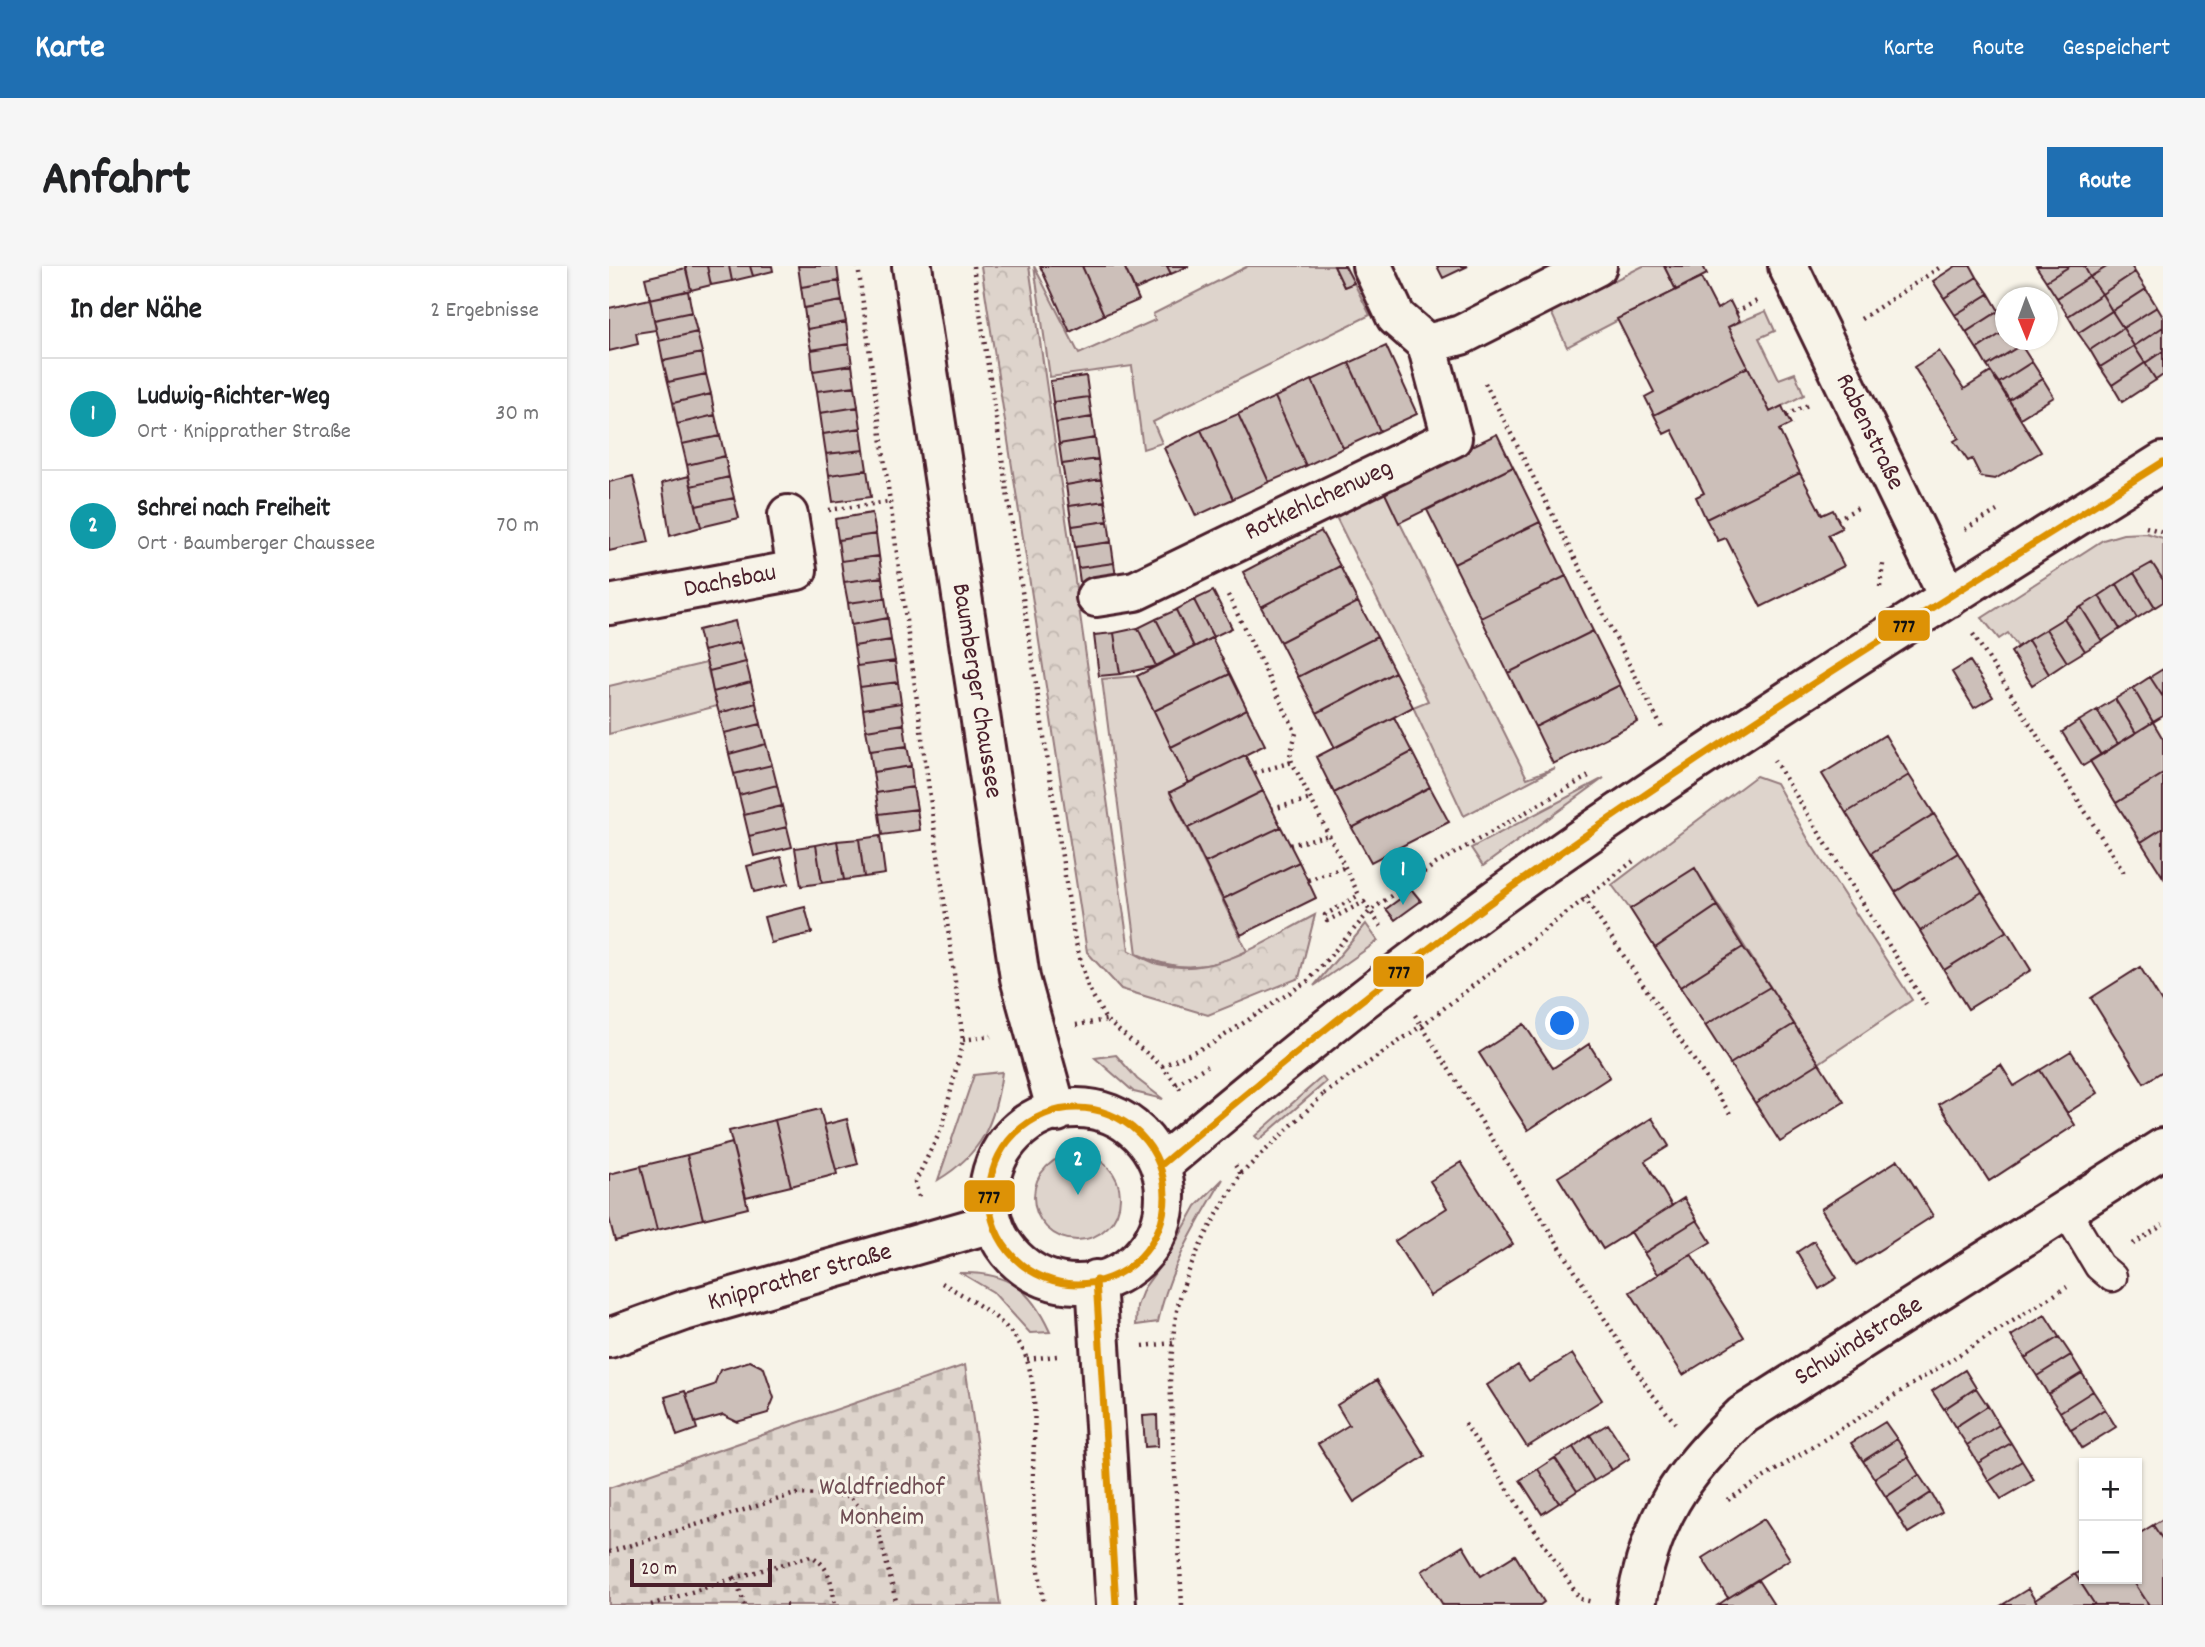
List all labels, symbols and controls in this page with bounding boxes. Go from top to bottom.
text: Karte [35,26,105,73]
text: Karte [1883,32,1934,66]
text: Route [1972,32,2024,66]
text: Gespeichert [2062,32,2170,66]
text: Anfahrt [42,147,190,217]
button: Route [2047,147,2163,217]
north arrow [1995,287,2058,350]
text: In der Nähe [70,290,202,333]
text: 2 Ergebnisse [430,295,539,328]
street label: Rabenstraße [1825,367,1913,497]
text: Ludwig-Richter-Weg [137,379,330,416]
text: 1 [90,398,96,431]
text: 30 m [495,398,539,431]
text: Ort · Knipprather Straße [137,416,351,449]
street label: Rotkehlchenweg [1239,451,1399,551]
text: Schrei nach Freiheit [137,491,330,528]
text: 2 [88,510,98,543]
text: 70 m [497,510,539,543]
text: Ort · Baumberger Chaussee [137,528,375,561]
street label: Dachsbau [681,555,779,609]
street label: Baumberger Chaussee [941,581,1011,801]
line badge: 777 [1877,609,1931,642]
text: 777 [1893,615,1915,642]
pin: 1 [1380,847,1426,905]
line badge: 777 [1372,955,1425,988]
text: 777 [1388,961,1410,988]
your location [1545,1006,1579,1040]
pin: 2 [1055,1137,1101,1195]
line badge: 777 [963,1179,1016,1213]
text: 777 [978,1186,1000,1213]
street label: Knipprather Straße [704,1234,896,1322]
street label: Schwindstraße [1787,1288,1931,1396]
map controls [2079,1458,2142,1584]
button: + [2079,1458,2142,1521]
park label: Waldfriedhof Monheim [819,1470,946,1537]
button: − [2079,1521,2142,1584]
scale bar [630,1556,772,1588]
text: 20 m [641,1557,677,1584]

